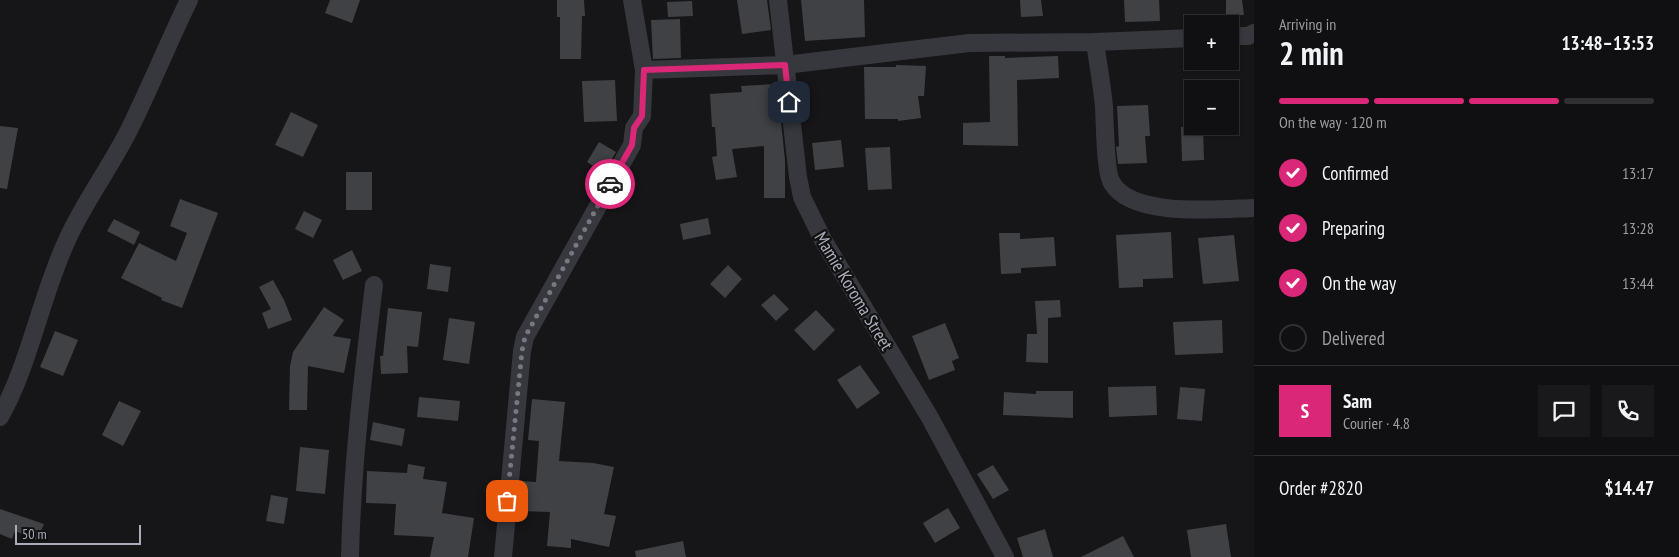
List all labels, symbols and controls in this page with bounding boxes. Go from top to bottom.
text: Arriving in [1279,14,1336,34]
map controls [1184,15,1239,135]
button: + [1184,15,1239,70]
text: 13:48–13:53 [1561,31,1654,55]
text: 2 min [1279,32,1344,74]
button: − [1184,80,1239,135]
pin [768,81,810,123]
icon: home [775,88,803,116]
text: On the way · 120 m [1279,112,1387,132]
courier [585,159,635,209]
icon: check [1279,159,1307,187]
text: Confirmed [1322,161,1389,185]
text: 13:17 [1622,163,1654,183]
icon: car [596,170,624,198]
icon: check [1279,214,1307,242]
text: Preparing [1322,216,1385,240]
text: 13:28 [1622,218,1654,238]
street label: Mamie Koroma Street [810,228,898,354]
icon: check [1279,269,1307,297]
text: On the way [1322,271,1396,295]
text: 13:44 [1622,273,1654,293]
text: Delivered [1322,326,1385,350]
button: chat [1538,385,1590,437]
button: phone [1602,385,1654,437]
text: Sam [1343,389,1372,413]
text: S [1301,399,1309,423]
text: Courier · 4.8 [1343,413,1410,433]
text: Order #2820 [1279,476,1363,500]
text: $14.47 [1605,476,1654,500]
pin [486,480,528,522]
icon: bag [493,487,521,515]
scale bar [15,522,141,545]
text: 50 m [22,525,47,543]

